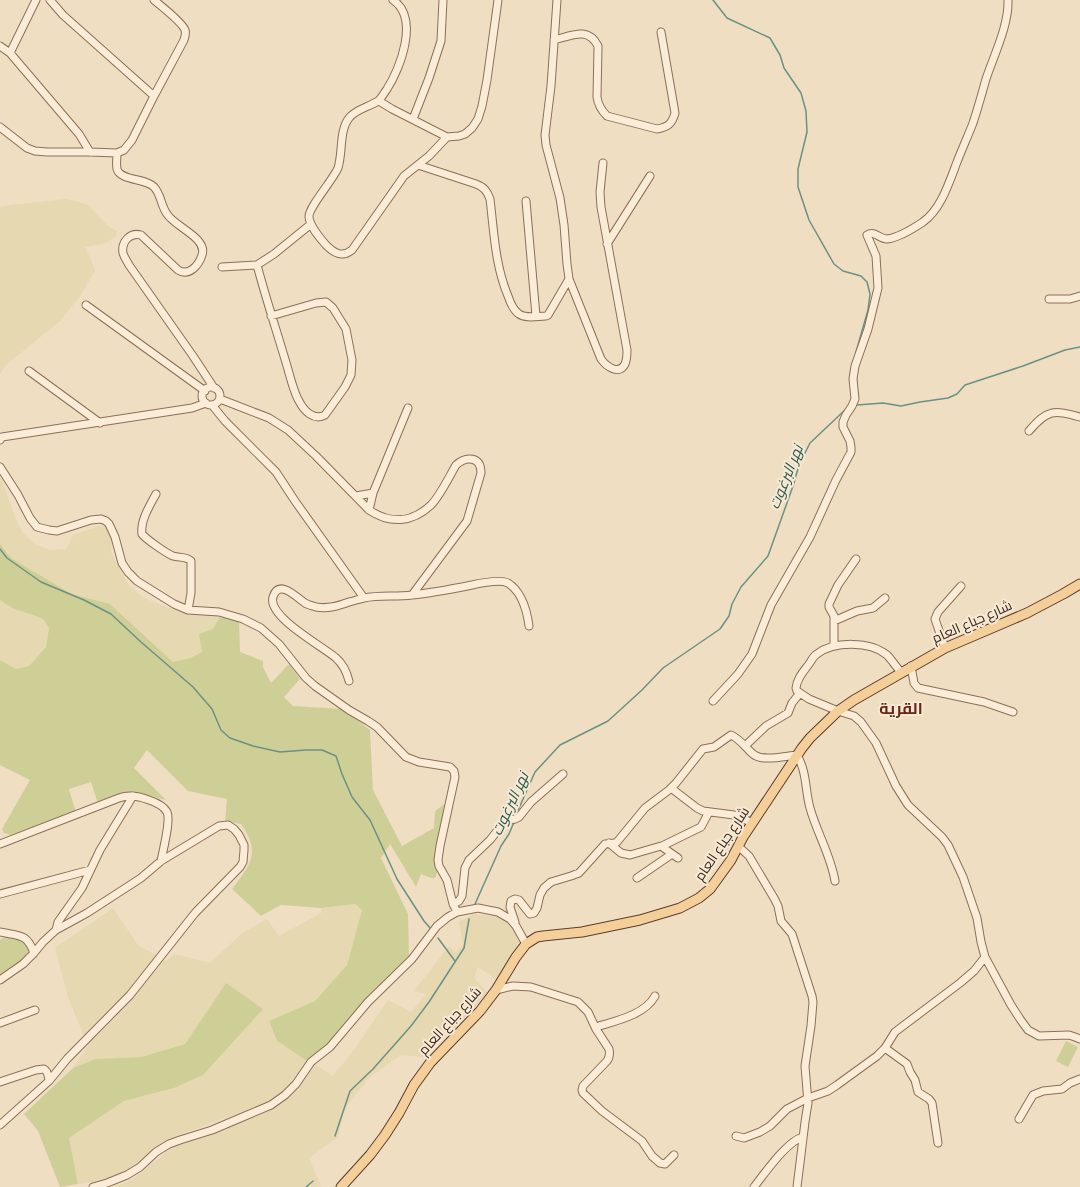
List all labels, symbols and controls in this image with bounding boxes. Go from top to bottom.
water label: نهر البرغوت [765,440,808,512]
street label: شارع جباع العام [929,597,1015,648]
district label: القرية [879,699,923,718]
water label: نهر البرغوت [488,768,533,839]
street label: شارع جباع العام [691,804,754,885]
street label: شارع جباع العام [415,983,486,1059]

